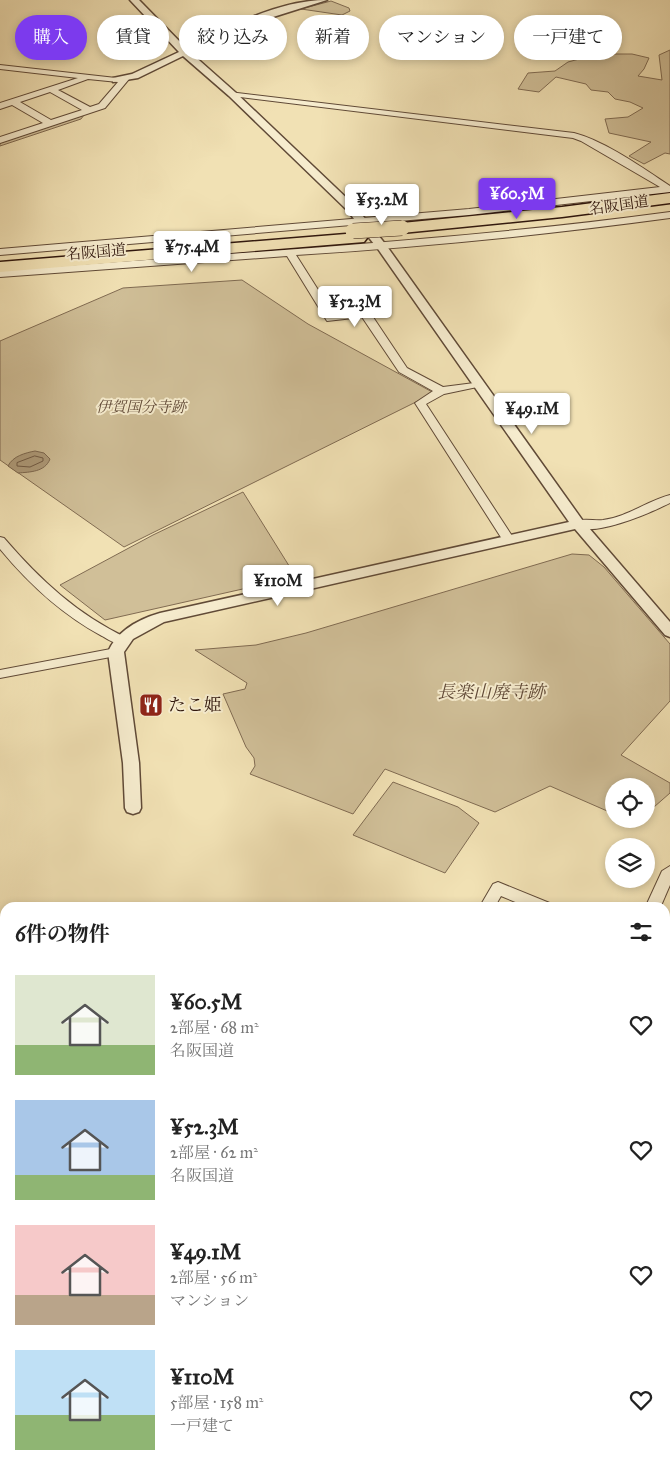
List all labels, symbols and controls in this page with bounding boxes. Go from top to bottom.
chip: 購入 [15,15,87,60]
chip: 賃貸 [97,15,169,60]
chip: 絞り込み [179,15,287,60]
chip: 新着 [297,15,369,60]
chip: マンション [379,15,504,60]
chip: 一戸建て [514,15,622,60]
pin: ¥60.5M [476,178,558,220]
pin: ¥53.2M [341,184,423,226]
text: ¥60.5M [489,184,545,203]
text: ¥53.2M [356,190,408,209]
street label: 名阪国道 [588,192,650,218]
pin: ¥75.4M [151,230,233,273]
text: ¥75.4M [165,237,219,256]
street label: 名阪国道 [65,240,127,264]
pin: ¥52.3M [314,286,396,328]
text: ¥52.3M [329,292,381,311]
pin: ¥49.1M [491,392,573,435]
park label: 伊賀国分寺跡 [96,398,188,416]
text: ¥49.1M [505,399,559,418]
pin: ¥110M [243,564,313,607]
text: ¥110M [254,571,302,590]
park label: 長楽山廃寺跡 [437,681,548,703]
restaurant icon: たこ姫 [138,692,164,718]
place label: たこ姫 [168,694,222,716]
map controls [605,778,655,888]
button: locate [605,778,655,828]
button: layers [605,838,655,888]
icon: filters [627,918,655,946]
text: 6件の物件 [15,921,110,947]
text: ¥60.5M [170,989,242,1015]
icon: home [55,995,115,1055]
icon: heart [627,1011,655,1039]
text: 2部屋 · 68 m² [170,1018,259,1037]
text: 名阪国道 [170,1041,234,1060]
text: ¥52.3M [170,1114,239,1140]
icon: home [55,1120,115,1180]
icon: heart [627,1136,655,1164]
text: 2部屋 · 62 m² [170,1143,258,1162]
text: 名阪国道 [170,1166,234,1185]
text: ¥49.1M [170,1239,241,1265]
icon: home [55,1245,115,1305]
icon: heart [627,1261,655,1289]
text: 2部屋 · 56 m² [170,1268,257,1287]
text: マンション [170,1291,249,1310]
text: ¥110M [170,1364,234,1390]
icon: home [55,1370,115,1430]
icon: heart [627,1386,655,1414]
text: 5部屋 · 158 m² [170,1393,264,1412]
text: 一戸建て [170,1416,234,1435]

